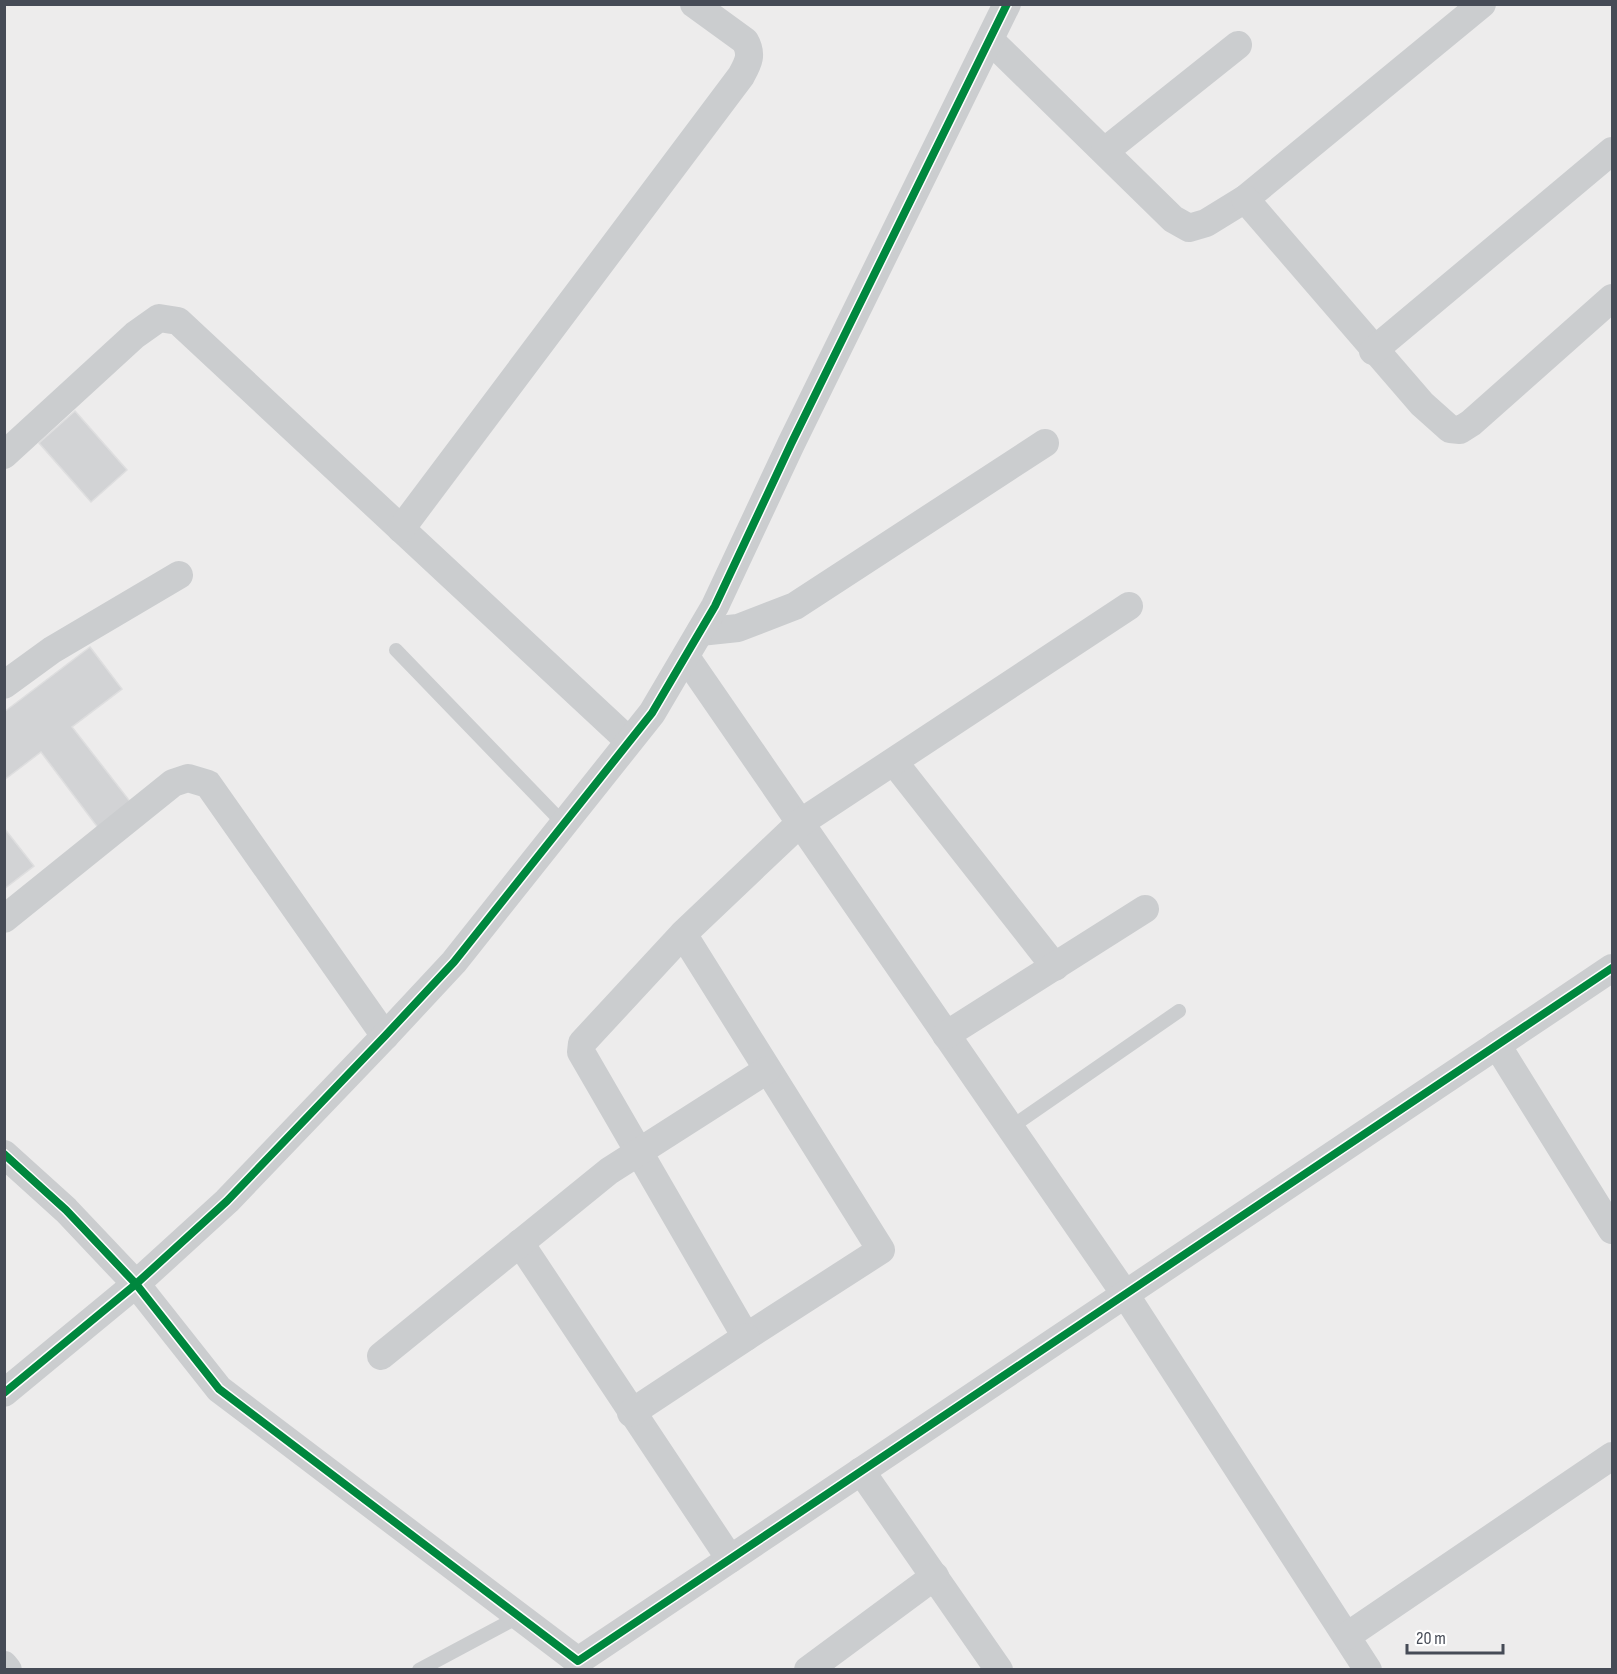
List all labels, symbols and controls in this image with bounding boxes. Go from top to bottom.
scale bar [1407,1617,1503,1655]
text: 20 m [1416,1628,1446,1649]

